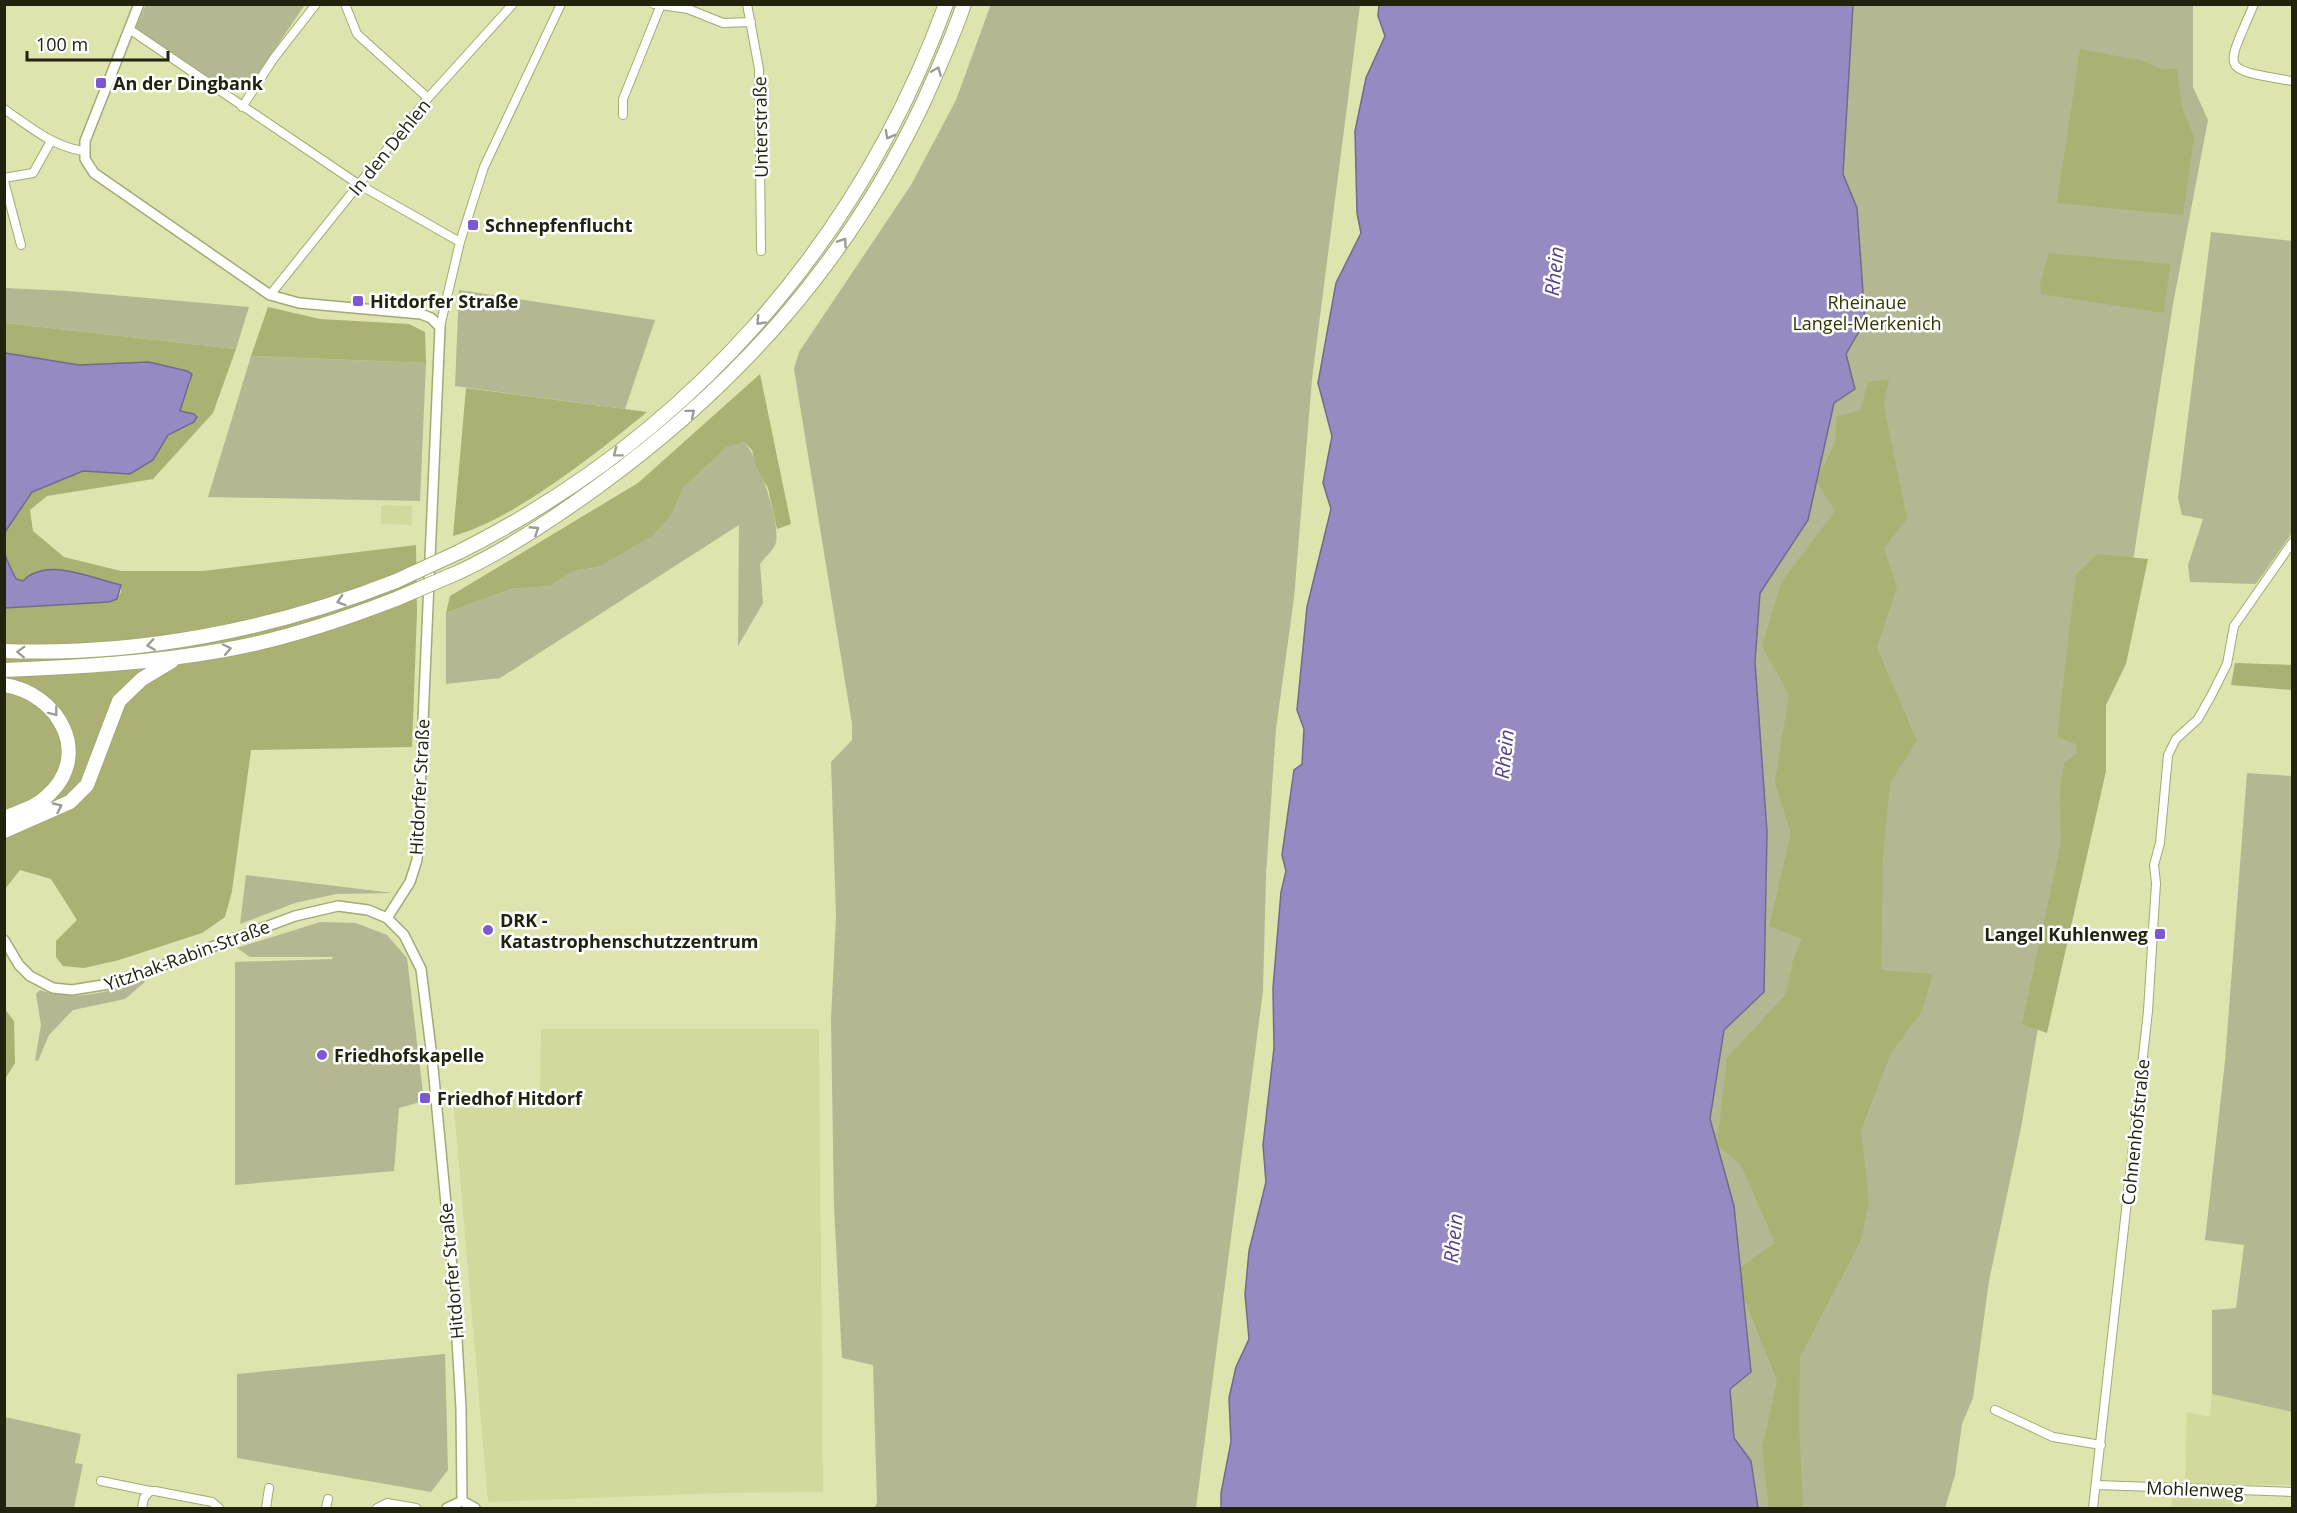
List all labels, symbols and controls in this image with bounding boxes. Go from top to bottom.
scale bar [27,24,168,62]
text: 100 m [36,32,88,56]
one-way arrow [930,66,942,77]
place label: An der Dingbank [113,71,264,95]
marker: An der Dingbank [94,76,108,90]
street label: Unterstraße [747,76,773,178]
street label: In den Dehlen [343,94,435,200]
one-way arrow [885,129,896,139]
place label: Schnepfenflucht [485,213,633,237]
marker: Schnepfenflucht [466,218,480,232]
one-way arrow [836,237,847,248]
water label: Rhein [1538,245,1570,297]
place label: Hitdorfer Straße [370,289,518,313]
park label: Rheinaue Langel-Merkenich [1792,290,1942,335]
marker: Hitdorfer Straße [351,294,365,308]
one-way arrow [756,314,767,325]
one-way arrow [684,410,695,421]
one-way arrow [613,445,624,456]
one-way arrow [529,525,539,537]
one-way arrow [336,594,347,606]
one-way arrow [147,638,156,650]
one-way arrow [221,643,231,656]
one-way arrow [16,646,25,658]
one-way arrow [47,705,58,716]
street label: Hitdorfer Straße [403,718,435,856]
water label: Rhein [1488,728,1520,780]
one-way arrow [52,803,63,815]
place label: DRK - Katastrophenschutzzentrum [500,908,758,953]
street label: Yitzhak-Rabin-Straße [101,914,273,996]
place label: Langel Kuhlenweg [1984,922,2148,946]
marker: DRK - Katastrophenschutzzentrum [481,923,495,937]
marker: Langel Kuhlenweg [2153,927,2167,941]
place label: Friedhofskapelle [334,1043,484,1067]
marker: Friedhofskapelle [315,1048,329,1062]
street label: Cohnenhofstraße [2115,1058,2155,1206]
place label: Friedhof Hitdorf [437,1086,583,1110]
marker: Friedhof Hitdorf [418,1091,432,1105]
street label: Hitdorfer Straße [433,1202,469,1340]
water label: Rhein [1437,1212,1469,1264]
street label: Mohlenweg [2146,1475,2244,1503]

